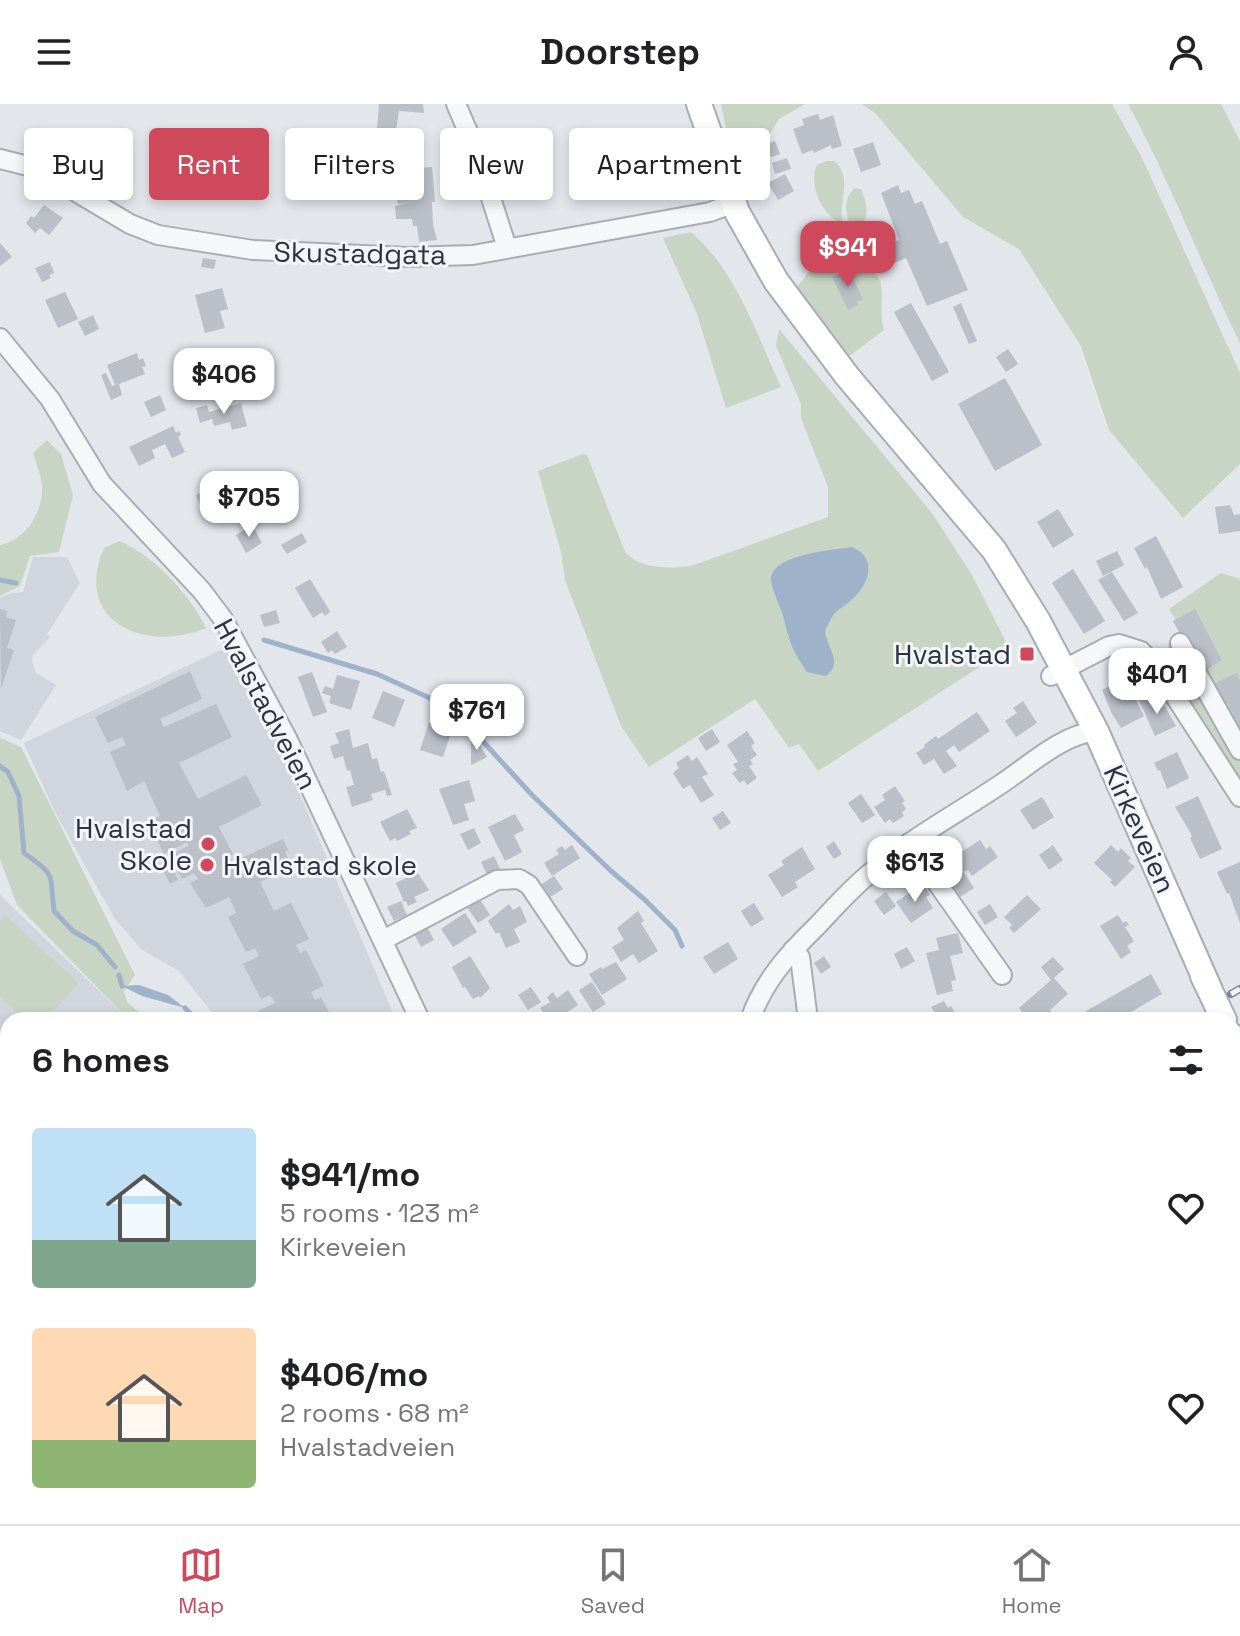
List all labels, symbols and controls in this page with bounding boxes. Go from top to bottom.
text: Doorstep [540,29,700,75]
icon: menu [32,30,76,74]
icon: person [1164,30,1208,74]
chip: Buy [24,128,133,200]
chip: Rent [149,128,269,200]
chip: Filters [285,128,424,200]
chip: New [440,128,553,200]
chip: Apartment [569,128,770,200]
pin: $941 [801,221,895,289]
text: $941 [818,230,878,264]
street label: Skustadgata [273,233,447,273]
pin: $406 [177,348,271,416]
text: $406 [191,357,257,391]
pin: $705 [202,471,296,539]
text: $705 [218,480,280,514]
street label: Hvalstadveien [206,612,326,796]
place label: Hvalstad [894,636,1011,672]
marker: Hvalstad [1018,645,1036,663]
pin: $401 [1110,648,1204,716]
text: $401 [1127,657,1187,691]
pin: $761 [430,684,524,752]
text: $761 [448,693,506,727]
street label: Kirkeveien [1096,759,1184,899]
place label: Hvalstad Skole [75,810,192,878]
marker: Hvalstad Skole [199,835,217,853]
pin: $613 [868,836,962,904]
text: $613 [885,845,945,879]
place label: Hvalstad skole [223,847,417,883]
marker: Hvalstad skole [198,856,216,874]
icon: filters [1164,1038,1208,1082]
text: 6 homes [32,1039,170,1082]
text: $941/mo [280,1153,420,1196]
icon: home [96,1160,192,1256]
icon: heart [1164,1186,1208,1230]
text: 5 rooms · 123 m² [280,1196,479,1230]
text: Kirkeveien [280,1230,407,1264]
text: $406/mo [280,1353,428,1396]
icon: home [96,1360,192,1456]
icon: heart [1164,1386,1208,1430]
text: 2 rooms · 68 m² [280,1396,469,1430]
text: Hvalstadveien [280,1430,455,1464]
tab: Map [178,1543,224,1619]
tab: Saved [581,1543,645,1619]
tab: Home [1002,1543,1062,1619]

